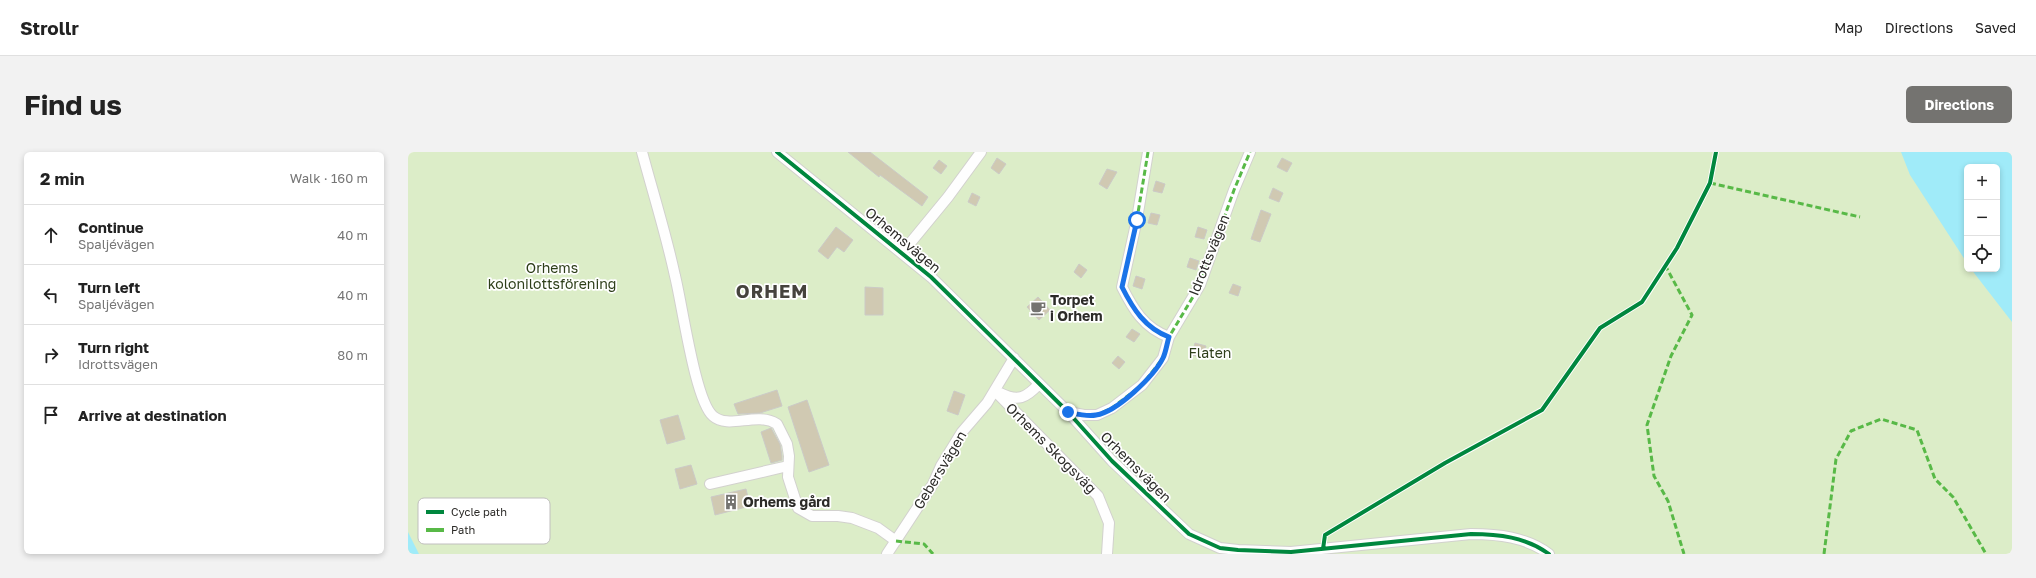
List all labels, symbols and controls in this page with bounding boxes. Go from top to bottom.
text: Strollr [20,16,79,39]
text: Map [1834,19,1863,36]
text: Directions [1885,19,1953,36]
text: Saved [1975,19,2016,36]
button: Directions [1906,86,2012,123]
text: Find us [24,88,122,121]
map controls [1964,164,2000,272]
button: + [1964,164,2000,200]
text: 2 min [40,168,84,189]
text: Walk · 160 m [290,170,368,186]
button: − [1964,200,2000,236]
street label: Orhemsvägen [862,203,944,276]
route start [1128,211,1146,229]
street label: Idrottsvägen [1185,212,1233,298]
text: Continue [78,218,144,236]
icon: ahead [40,224,62,246]
text: 40 m [337,227,368,243]
text: Spaljévägen [78,236,154,252]
button: locate [1964,236,2000,272]
park label: Orhems kolonilottsförening [488,259,616,292]
text: Turn left [78,278,140,296]
district label: ORHEM [736,280,808,302]
icon: left [40,284,62,306]
text: 40 m [337,287,368,303]
place label: Torpet i Orhem [1050,291,1103,324]
text: Spaljévägen [78,296,154,312]
cafe icon: Torpet i Orhem [1029,299,1047,317]
text: Turn right [78,338,149,356]
icon: right [40,344,62,366]
park label: Flaten [1189,344,1231,361]
text: 80 m [337,347,368,363]
text: Idrottsvägen [78,356,158,372]
street label: Orhems Skogsväg [1003,399,1100,496]
route end [1059,403,1077,421]
icon: arrive [40,404,62,426]
text: Arrive at destination [78,406,227,424]
street label: Gebersvägen [910,427,970,512]
street label: Orhemsvägen [1097,428,1175,506]
building icon: Orhems gård [722,493,740,511]
place label: Orhems gård [743,493,830,510]
legend [418,498,550,544]
text: Cycle path [451,505,507,518]
text: Path [451,523,475,536]

